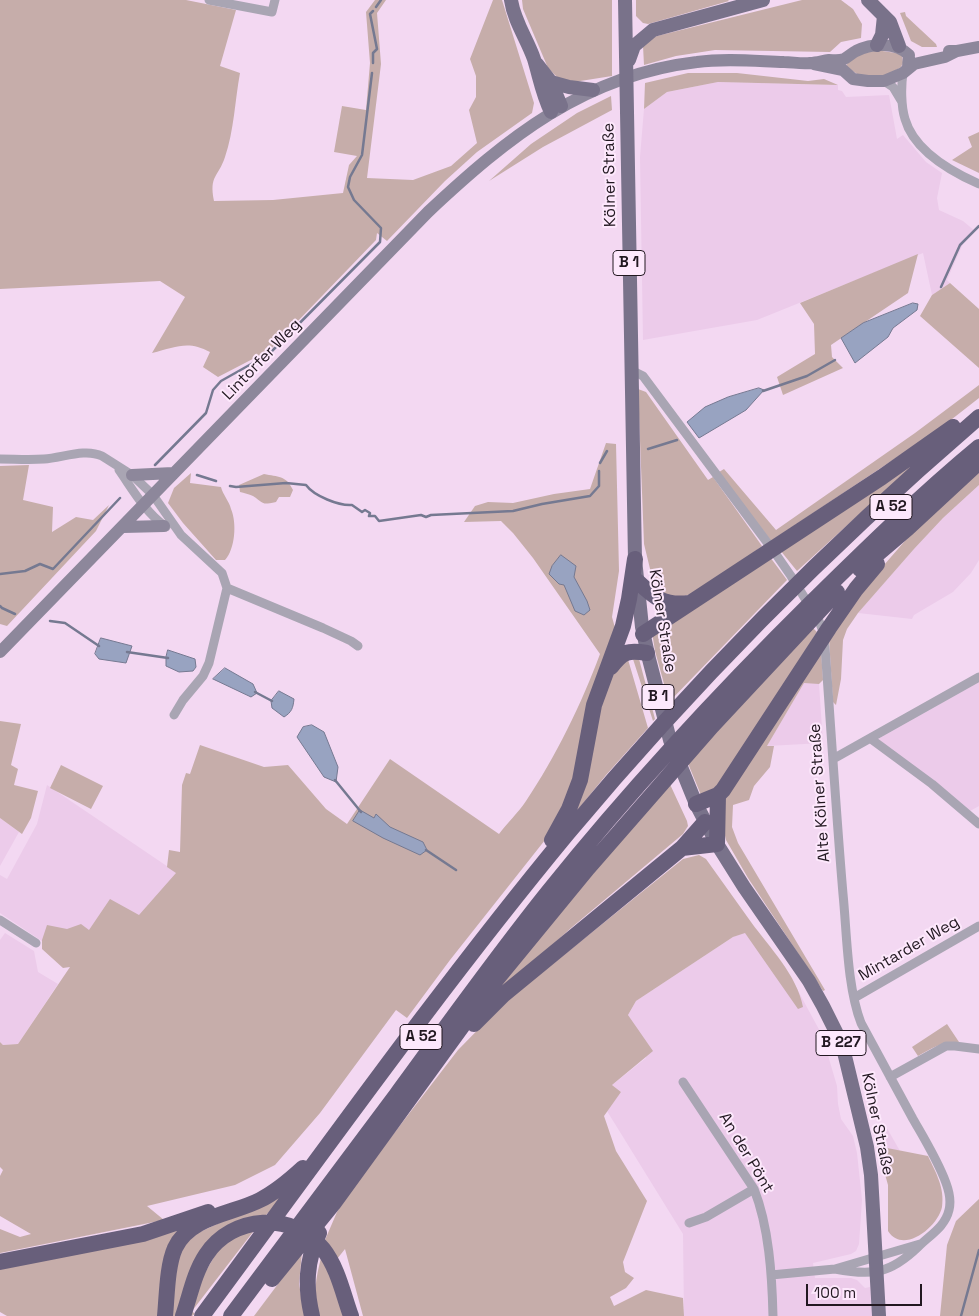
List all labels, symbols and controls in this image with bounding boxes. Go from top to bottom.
street label: Kölner Straße [599,123,621,227]
road number: B 1 [613,250,645,276]
street label: Lintorfer Weg [219,316,305,404]
road number: A 52 [870,494,912,520]
street label: Kölner Straße [644,568,680,674]
road number: B 1 [642,684,674,710]
street label: Alte Kölner Straße [806,723,834,863]
street label: Mintarder Weg [855,912,963,986]
road number: A 52 [400,1024,442,1050]
road number: B 227 [816,1030,866,1056]
street label: Kölner Straße [857,1071,897,1177]
street label: An der Pönt [715,1109,777,1197]
scale bar [809,1274,925,1306]
text: 100 m [814,1283,856,1302]

